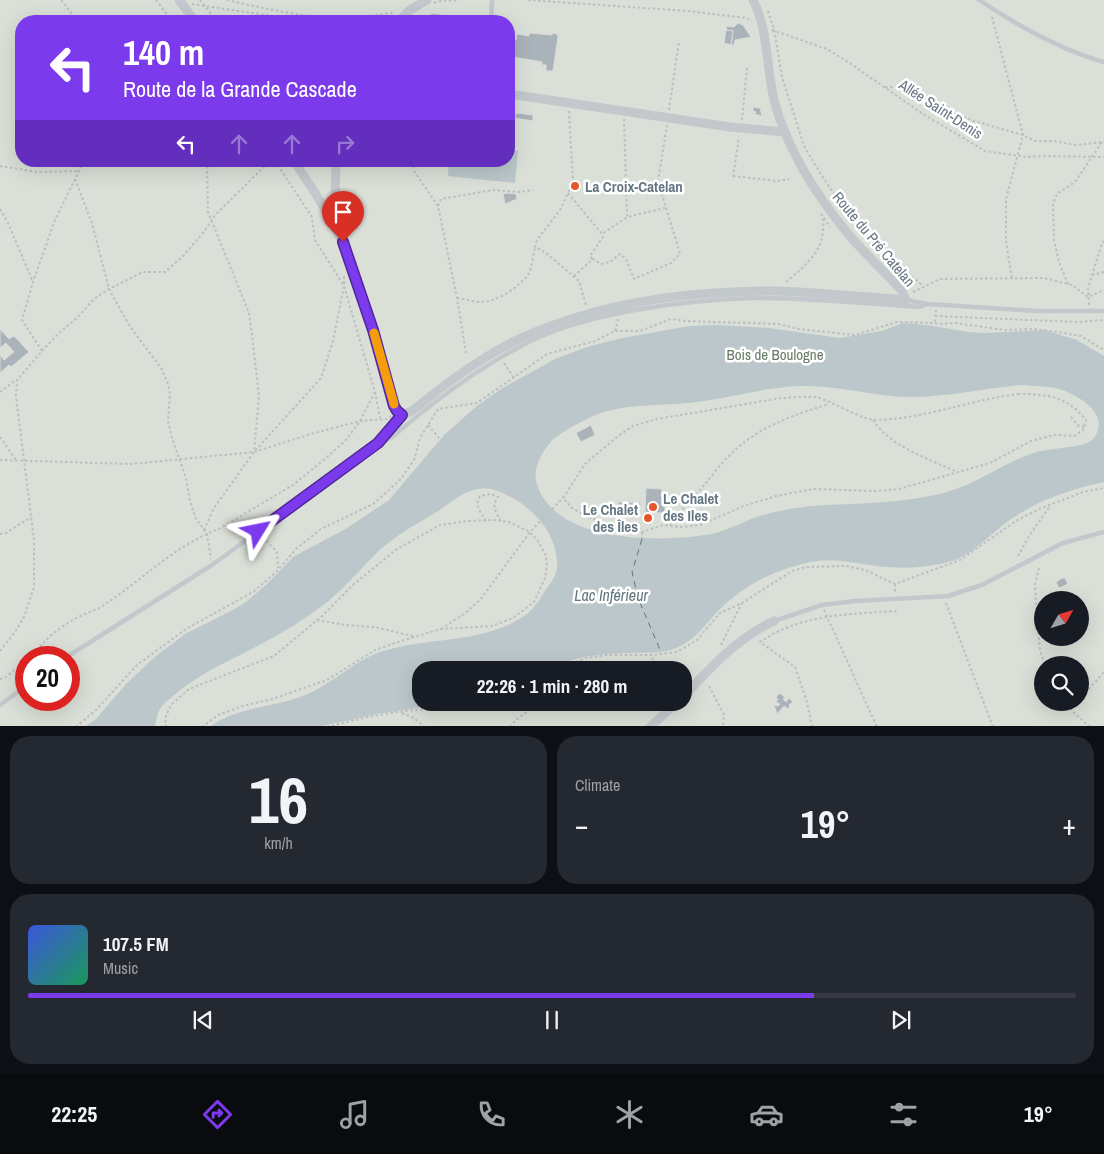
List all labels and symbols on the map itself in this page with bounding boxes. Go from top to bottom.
street label: Allée Saint-Denis [894,74,987,144]
place label: La Croix-Catelan [585,176,683,197]
marker: La Croix-Catelan [569,180,581,192]
street label: Route du Pré Catelan [828,187,920,291]
pin [322,191,364,242]
park label: Bois de Boulogne [726,344,824,365]
place label: Le Chalet des Iles [663,488,718,526]
place label: Le Chalet des Îles [583,499,638,537]
marker: Le Chalet des Iles [647,501,659,513]
position arrow [231,504,283,556]
marker: Le Chalet des Îles [642,512,654,524]
water label: Lac Inférieur [574,584,648,606]
north arrow [1034,591,1089,646]
speed limit sign: 20 [15,646,80,711]

